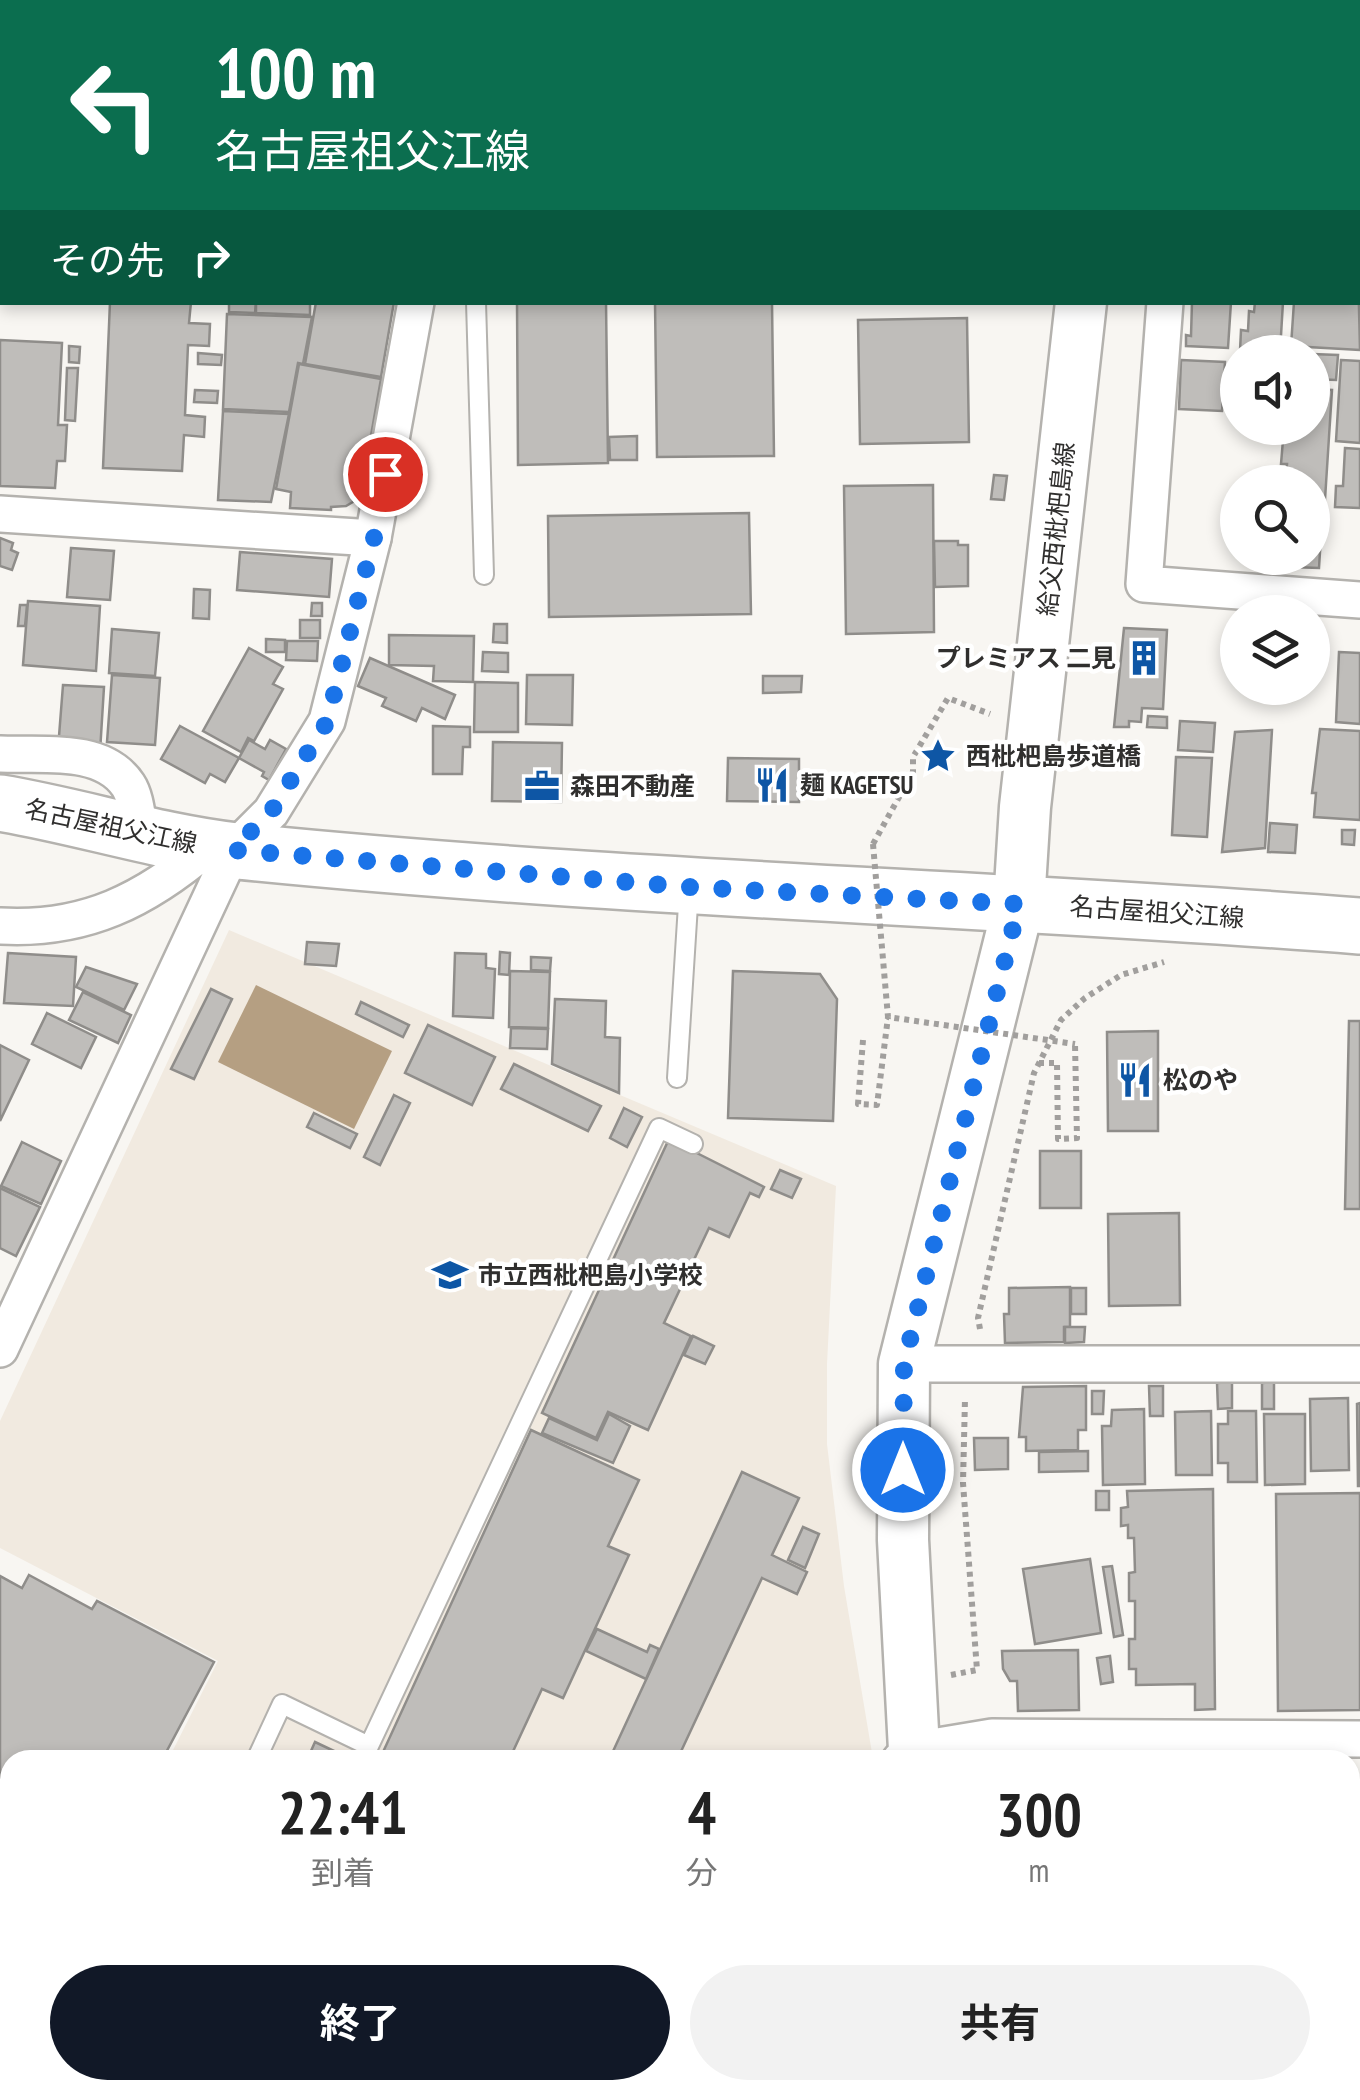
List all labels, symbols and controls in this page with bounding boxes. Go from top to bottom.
text: 100 m [215,27,376,117]
icon: left [50,40,180,170]
text: 名古屋祖父江線 [215,121,530,179]
icon: right [184,230,239,285]
text: その先 [50,235,164,284]
map controls [1220,335,1330,705]
button: sound [1220,335,1330,445]
pin [343,432,428,517]
street label: 給父西枇杷島線 [1031,440,1081,618]
icon: arrive [358,447,413,502]
button: search [1220,465,1330,575]
button: layers [1220,595,1330,705]
building icon: プレミアス 二見 [1125,639,1163,677]
place label: プレミアス 二見 [936,642,1116,674]
place icon: 西枇杷島歩道橋 [919,737,957,775]
place label: 西枇杷島歩道橋 [966,740,1141,772]
restaurant icon: 麺 KAGETSU [753,766,791,804]
office icon: 森田不動産 [523,767,561,805]
place label: 麺 KAGETSU [800,769,913,801]
place label: 森田不動産 [570,770,695,802]
street label: 名古屋祖父江線 [22,792,200,860]
street label: 名古屋祖父江線 [1069,890,1245,934]
restaurant icon: 松のや [1116,1061,1154,1099]
place label: 松のや [1163,1064,1238,1096]
school or university icon: 市立西枇杷島小学校 [431,1256,469,1294]
place label: 市立西枇杷島小学校 [478,1259,703,1291]
position arrow [851,1418,955,1522]
text: 22:41 [278,1773,408,1851]
text: 4 [688,1773,716,1851]
text: 300 [996,1775,1082,1853]
text: m [1028,1849,1049,1891]
text: 到着 [311,1851,375,1893]
text: 分 [686,1851,718,1893]
button: 終了 [50,1965,670,2080]
button: 共有 [690,1965,1310,2080]

